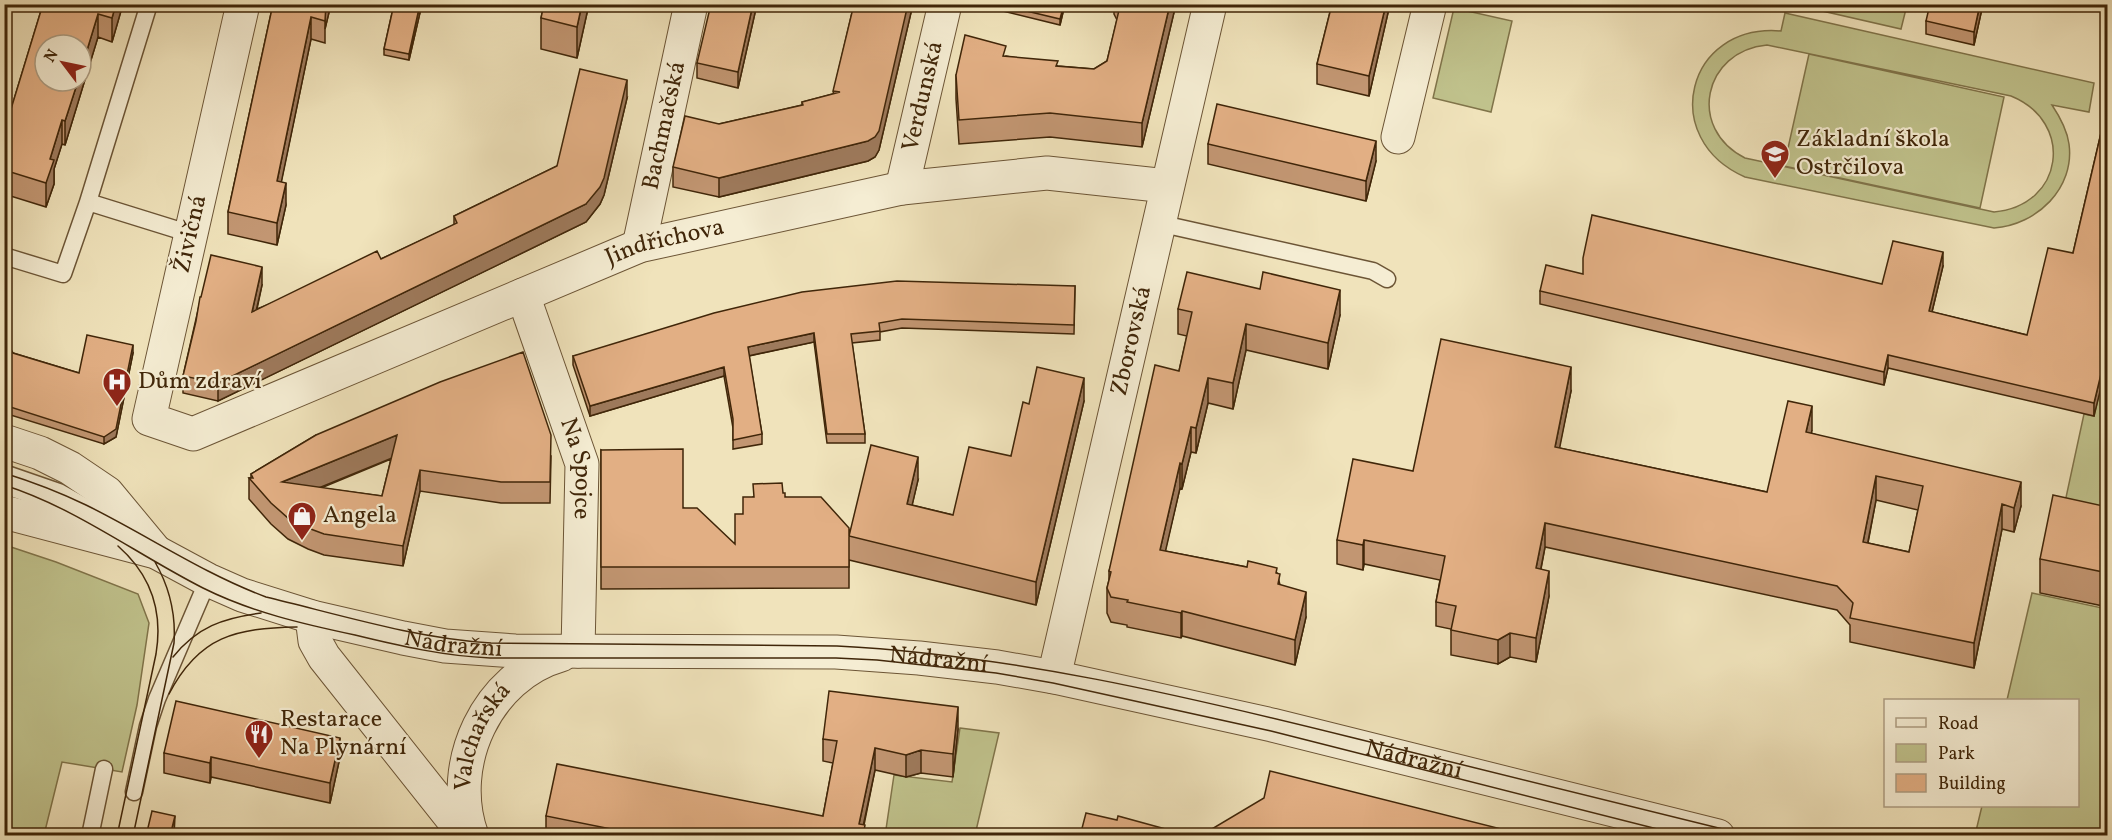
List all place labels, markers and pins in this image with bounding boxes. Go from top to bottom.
place label: Základní škola Ostrčilova [1796,123,1950,185]
school or university icon: Základní škola Ostrčilova [1759,138,1791,180]
place label: Dům zdraví [138,365,262,399]
hospital icon: Dům zdraví [101,366,133,408]
place label: Angela [323,499,397,533]
shop icon: Angela [286,500,318,542]
place label: Restarace Na Plynární [280,703,407,765]
restaurant icon: Restarace Na Plynární [243,718,275,760]

